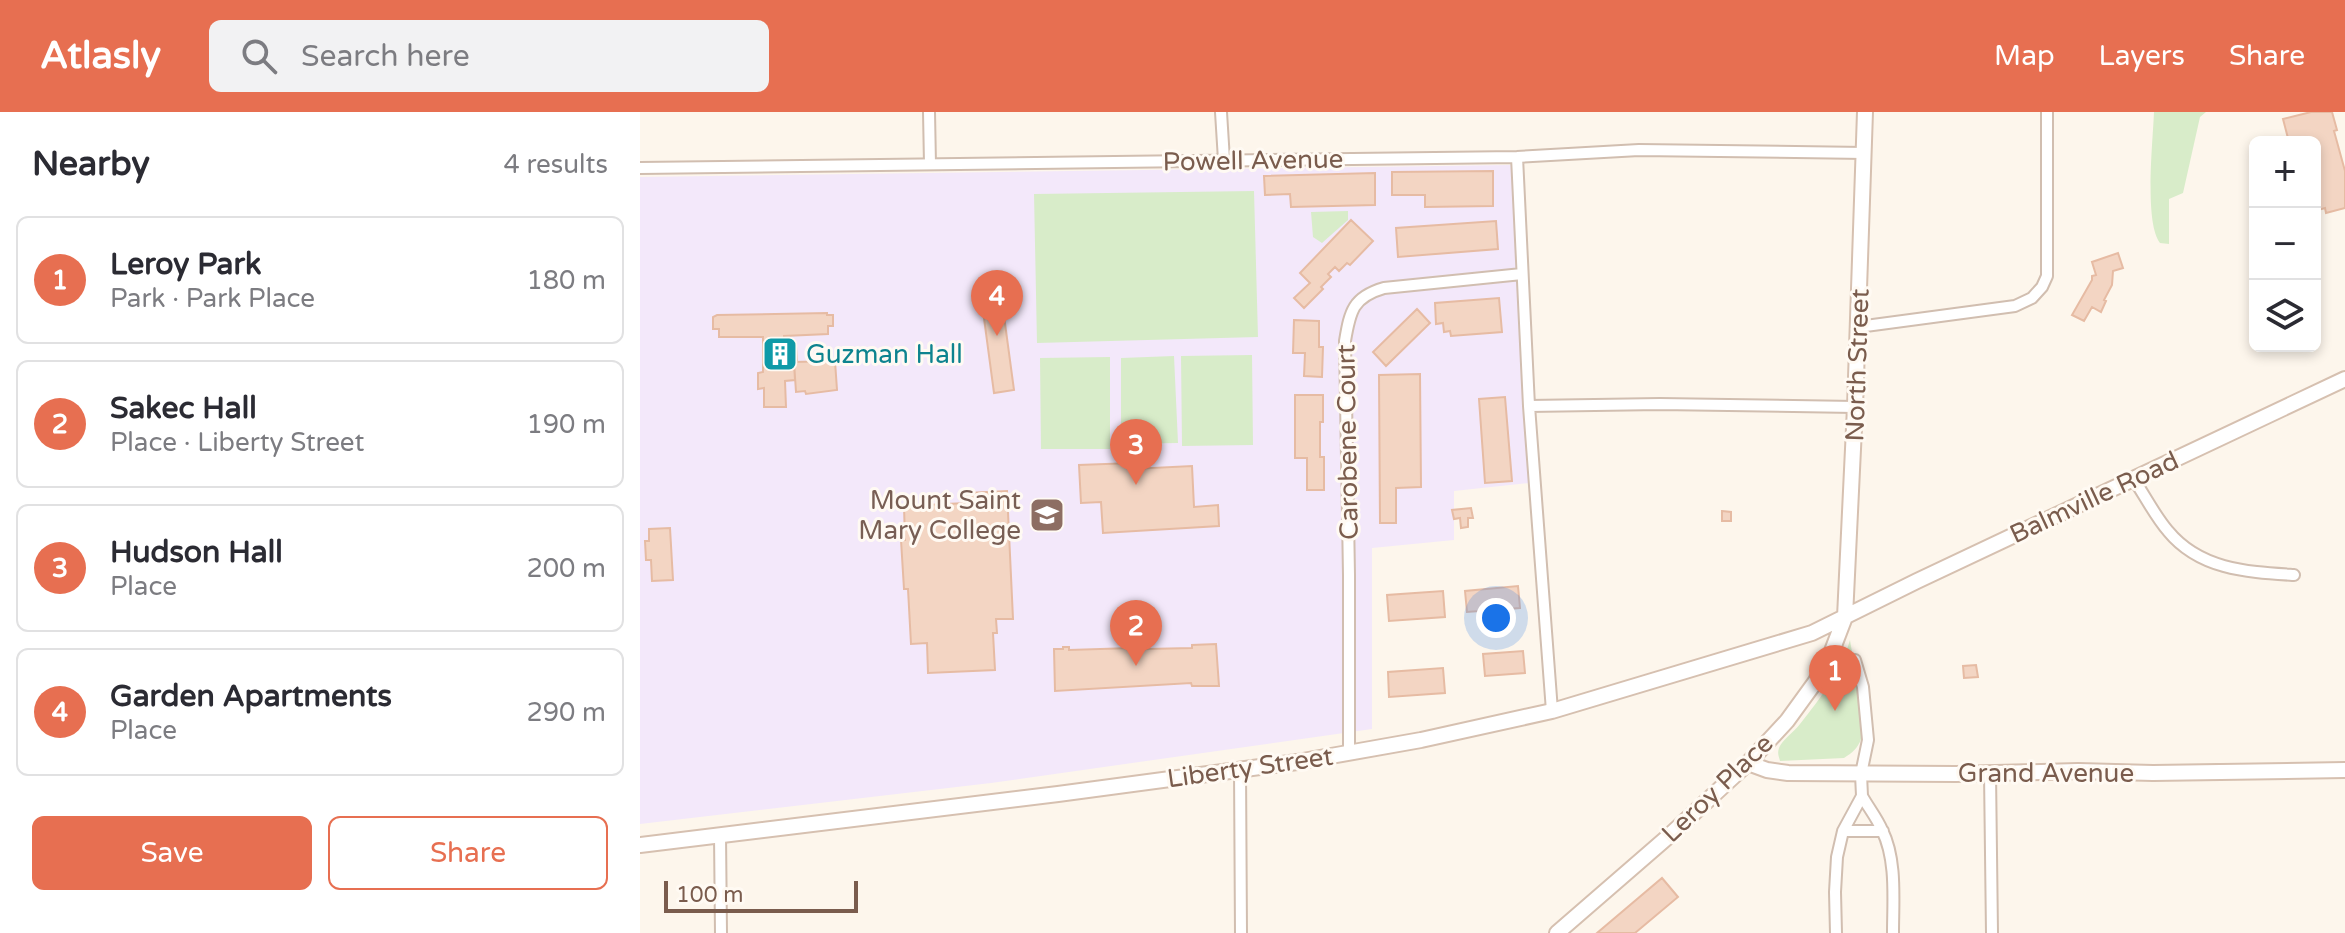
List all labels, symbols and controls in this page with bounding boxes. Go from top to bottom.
search box [209,20,769,92]
text: Atlasly [40,33,161,79]
icon: search [237,34,281,78]
text: Search here [301,38,470,75]
text: Map [1994,39,2055,73]
text: Layers [2099,39,2185,73]
text: Share [2229,39,2305,73]
map controls [2249,136,2321,352]
button: + [2249,136,2321,208]
street label: Powell Avenue [1162,143,1344,178]
text: Nearby [32,144,150,185]
text: 4 results [503,149,608,180]
button: − [2249,208,2321,280]
text: Leroy Park [110,246,261,283]
text: 1 [52,265,68,296]
text: 180 m [526,265,606,296]
pin: 4 [971,270,1023,336]
button: layers [2249,280,2321,352]
text: Park · Park Place [110,283,315,314]
street label: North Street [1839,288,1876,442]
building icon: Guzman Hall [761,335,799,373]
place label: Guzman Hall [806,339,963,370]
street label: Carobene Court [1330,344,1365,540]
text: Sakec Hall [110,390,257,427]
text: 2 [52,409,68,440]
text: 190 m [526,409,606,440]
pin: 3 [1110,419,1162,485]
text: Place · Liberty Street [110,427,365,458]
street label: Balmville Road [2005,445,2184,550]
place label: Mount Saint Mary College [858,485,1021,546]
school or university icon: Mount Saint Mary College [1028,496,1066,534]
text: Hudson Hall [110,534,283,571]
text: 3 [52,553,68,584]
text: 200 m [526,553,606,584]
text: Place [110,571,177,602]
your location [1476,598,1516,638]
pin: 2 [1110,600,1162,666]
pin: 1 [1809,645,1861,711]
text: Garden Apartments [110,678,392,715]
text: 4 [52,697,68,728]
text: 290 m [526,697,606,728]
text: Place [110,715,177,746]
street label: Leroy Place [1655,728,1779,849]
street label: Liberty Street [1165,740,1335,794]
street label: Grand Avenue [1958,758,2134,789]
button: Save [32,816,312,890]
button: Share [328,816,608,890]
scale bar [664,877,858,913]
text: 100 m [676,882,743,908]

